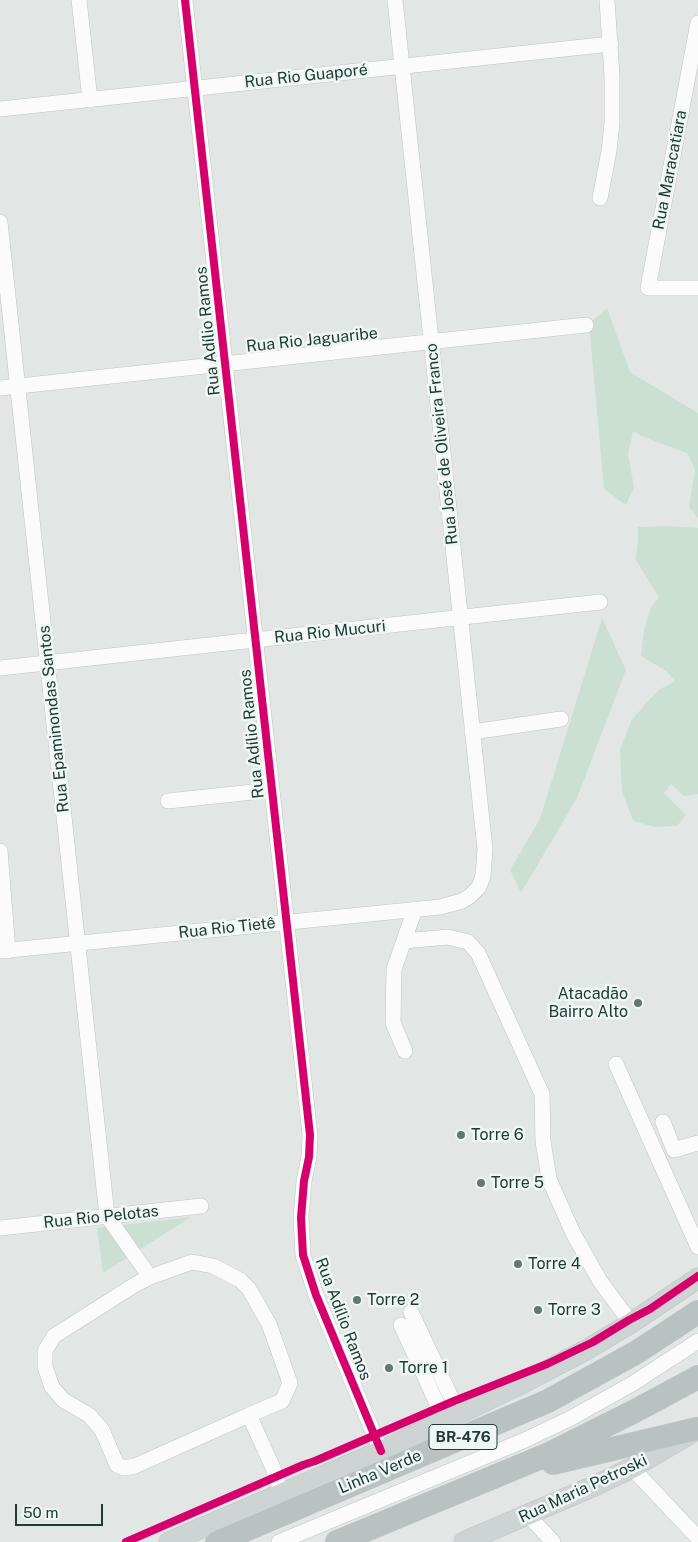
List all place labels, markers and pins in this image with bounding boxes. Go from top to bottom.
place label: Atacadão Bairro Alto [548,984,628,1022]
marker: Atacadão Bairro Alto [632,997,644,1009]
place label: Torre 6 [471,1125,524,1145]
marker: Torre 6 [455,1129,467,1141]
place label: Torre 5 [491,1173,544,1193]
marker: Torre 5 [475,1177,487,1189]
place label: Torre 4 [528,1254,581,1274]
marker: Torre 4 [512,1258,524,1270]
place label: Torre 2 [367,1290,419,1310]
marker: Torre 2 [351,1294,363,1306]
place label: Torre 3 [548,1300,601,1320]
marker: Torre 3 [532,1304,544,1316]
place label: Torre 1 [399,1358,448,1378]
marker: Torre 1 [383,1362,395,1374]

